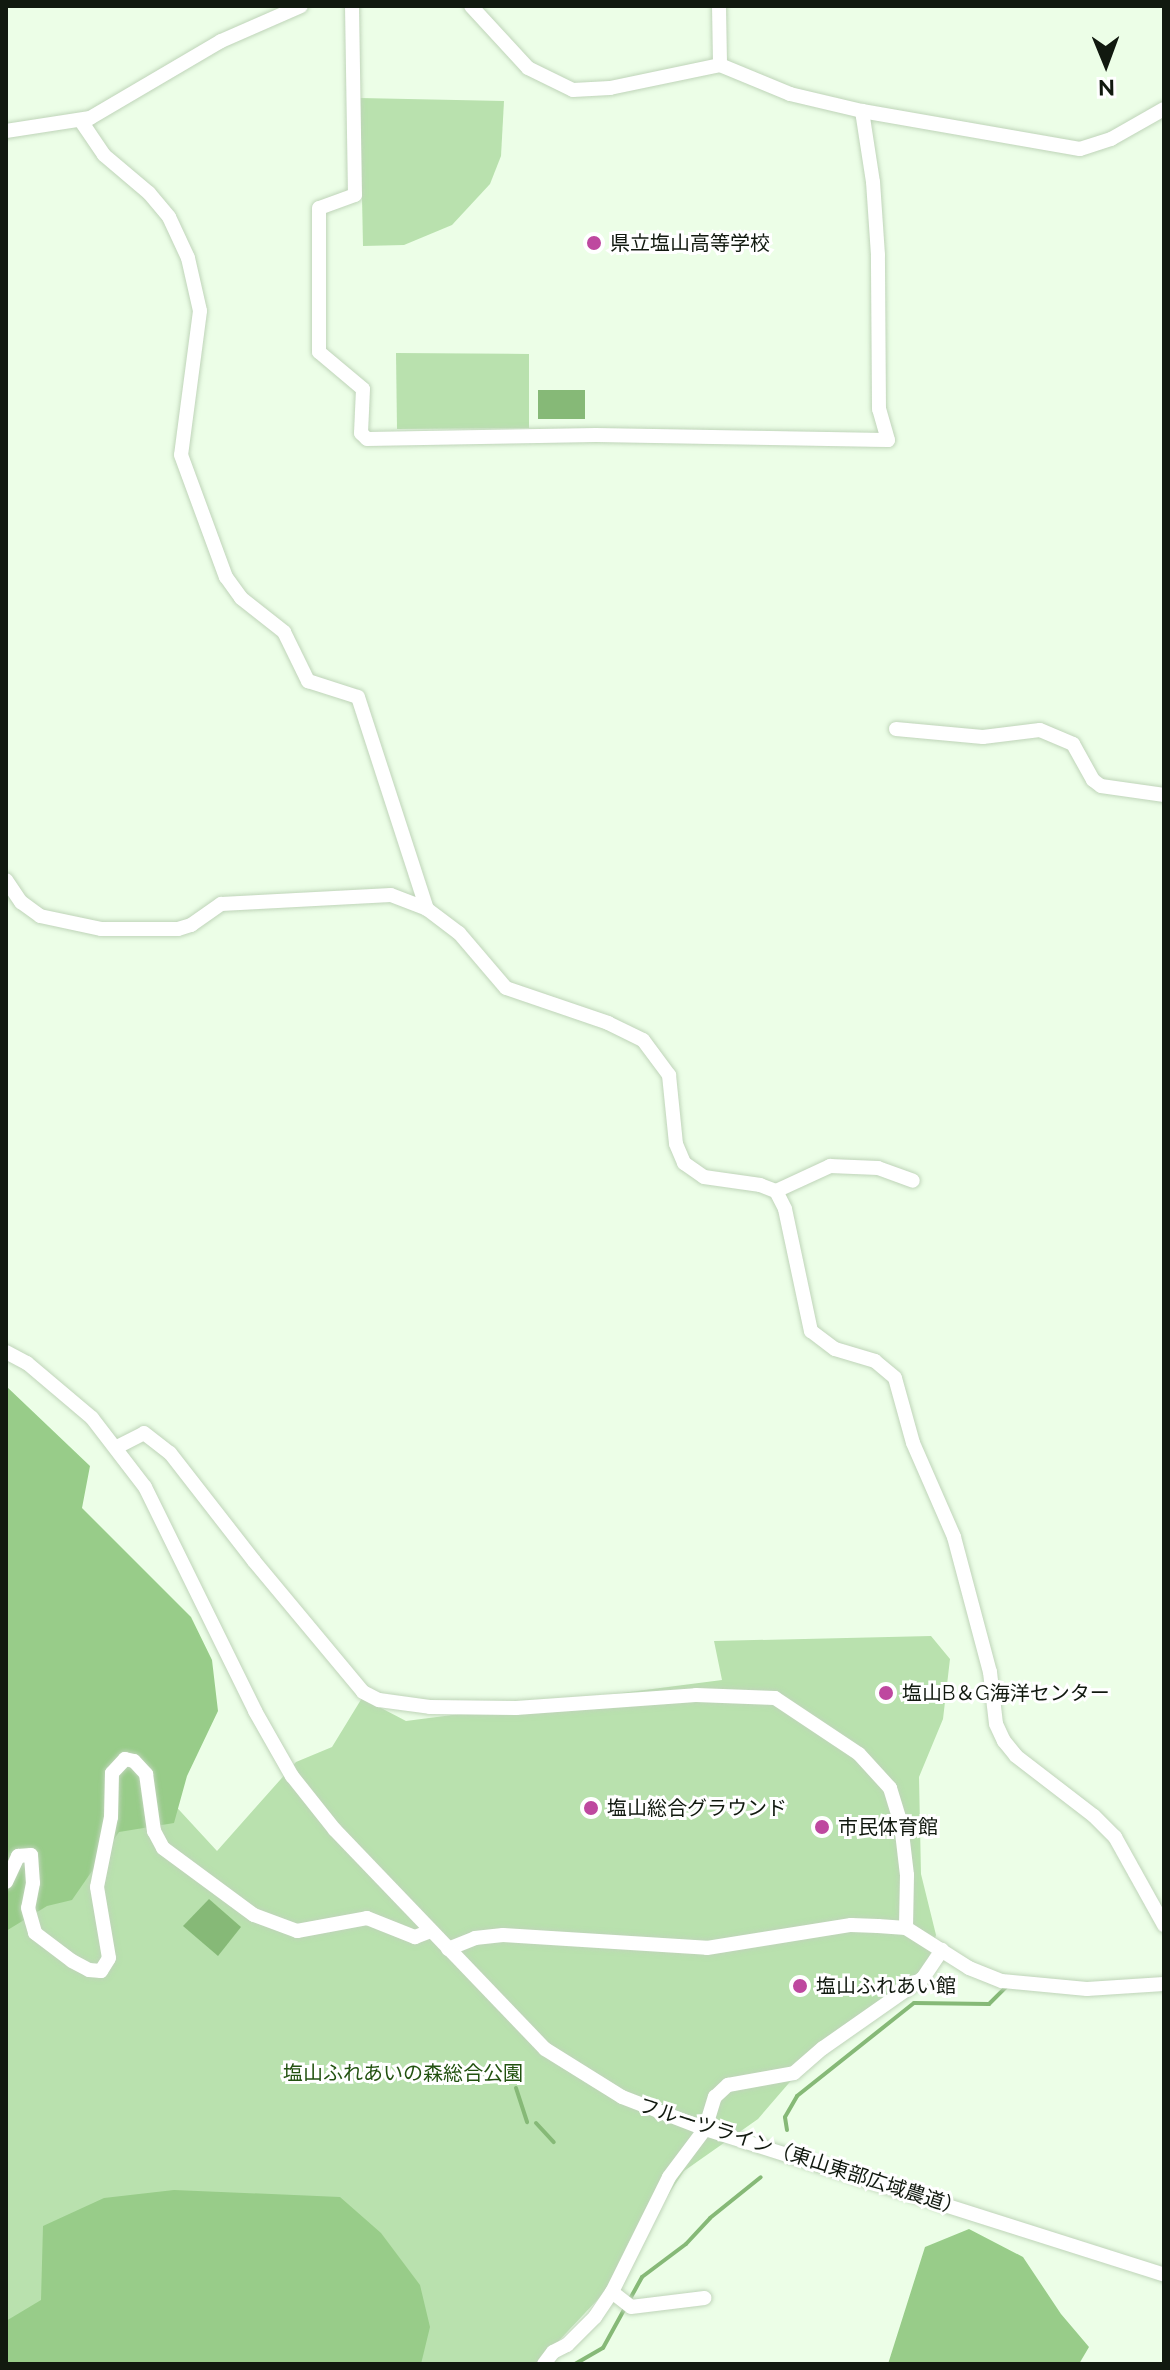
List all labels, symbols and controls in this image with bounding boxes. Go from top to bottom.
north arrow [1066,24,1146,104]
text: N [1098,75,1115,101]
place label: 県立塩山高等学校 [610,231,770,255]
marker: 県立塩山高等学校 [585,234,603,252]
place label: 塩山B＆G海洋センター [902,1681,1110,1705]
marker: 塩山B＆G海洋センター [877,1684,895,1702]
place label: 塩山総合グラウンド [607,1796,787,1820]
marker: 塩山総合グラウンド [582,1799,600,1817]
place label: 市民体育館 [838,1815,938,1839]
marker: 市民体育館 [813,1818,831,1836]
place label: 塩山ふれあい館 [816,1974,956,1998]
marker: 塩山ふれあい館 [791,1977,809,1995]
park label: 塩山ふれあいの森総合公園 [283,2061,523,2085]
street label: フルーツライン（東山東部広域農道） [636,2093,966,2221]

